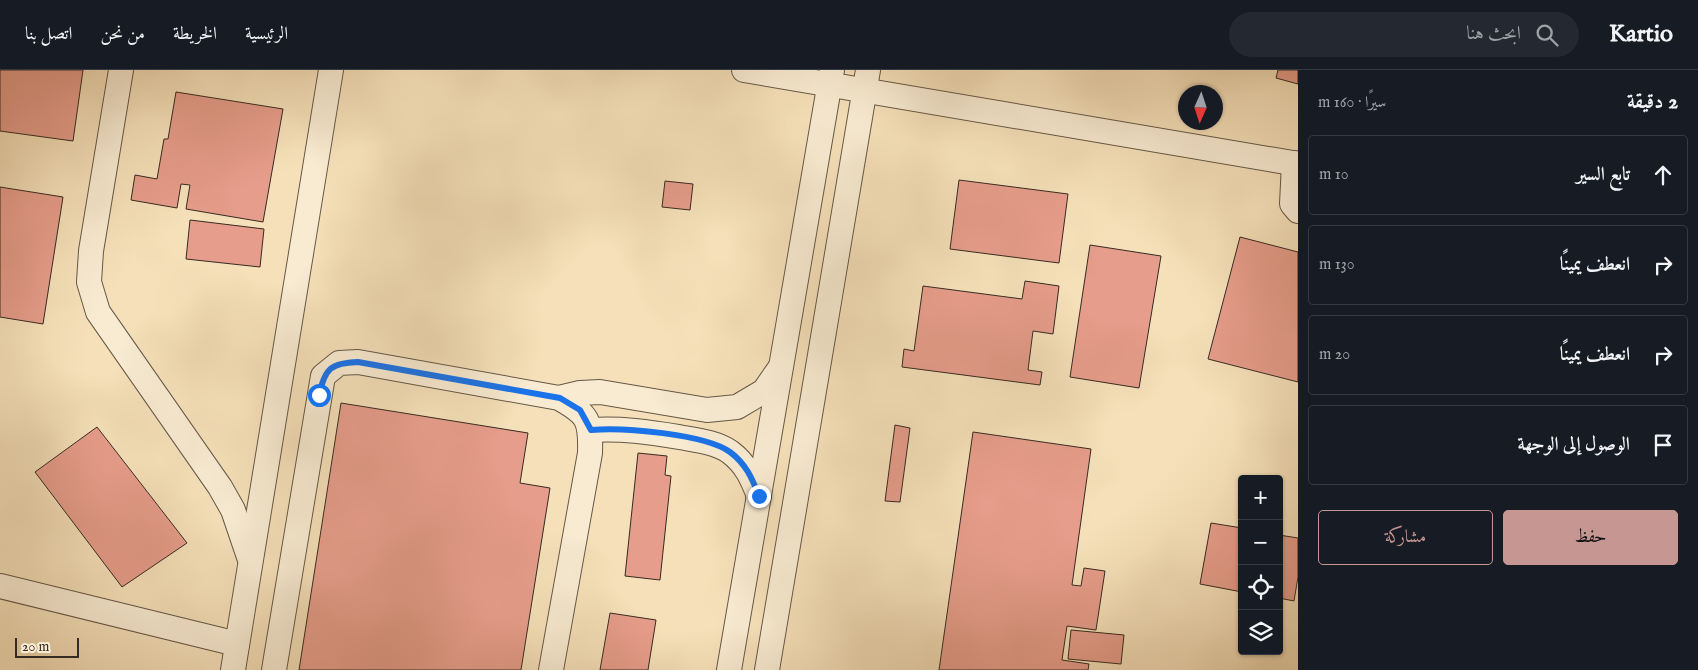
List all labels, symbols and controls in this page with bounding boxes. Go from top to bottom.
search box [1229,12,1579,57]
text: Kartio [1609,19,1673,50]
icon: search [1533,21,1561,49]
text: ابحث هنا [1466,22,1521,46]
text: اتصل بنا [25,23,72,46]
text: من نحن [100,23,145,46]
text: الخريطة [173,23,217,46]
text: الرئيسية [245,23,288,46]
north arrow [1178,85,1223,130]
text: 2 دقيقة [1627,89,1678,116]
text: سيرًا · 160 m [1318,93,1386,113]
icon: ahead [1649,161,1677,189]
text: تابع السير [1576,163,1630,187]
text: 10 m [1319,165,1349,185]
icon: right [1649,251,1677,279]
text: انعطف يمينًا [1560,253,1630,277]
text: 130 m [1319,255,1355,275]
icon: right [1649,341,1677,369]
text: انعطف يمينًا [1560,343,1630,367]
text: 20 m [1319,345,1350,365]
route start [308,384,331,407]
icon: arrive [1649,431,1677,459]
text: الوصول إلى الوجهة [1518,433,1630,457]
map controls [1238,475,1283,655]
button: + [1238,475,1283,520]
route end [748,485,771,508]
button: مشاركة [1318,510,1493,565]
button: حفظ [1503,510,1678,565]
button: − [1238,520,1283,565]
button: locate [1238,565,1283,610]
button: layers [1238,610,1283,655]
scale bar [15,635,79,658]
text: 20 m [22,638,49,656]

